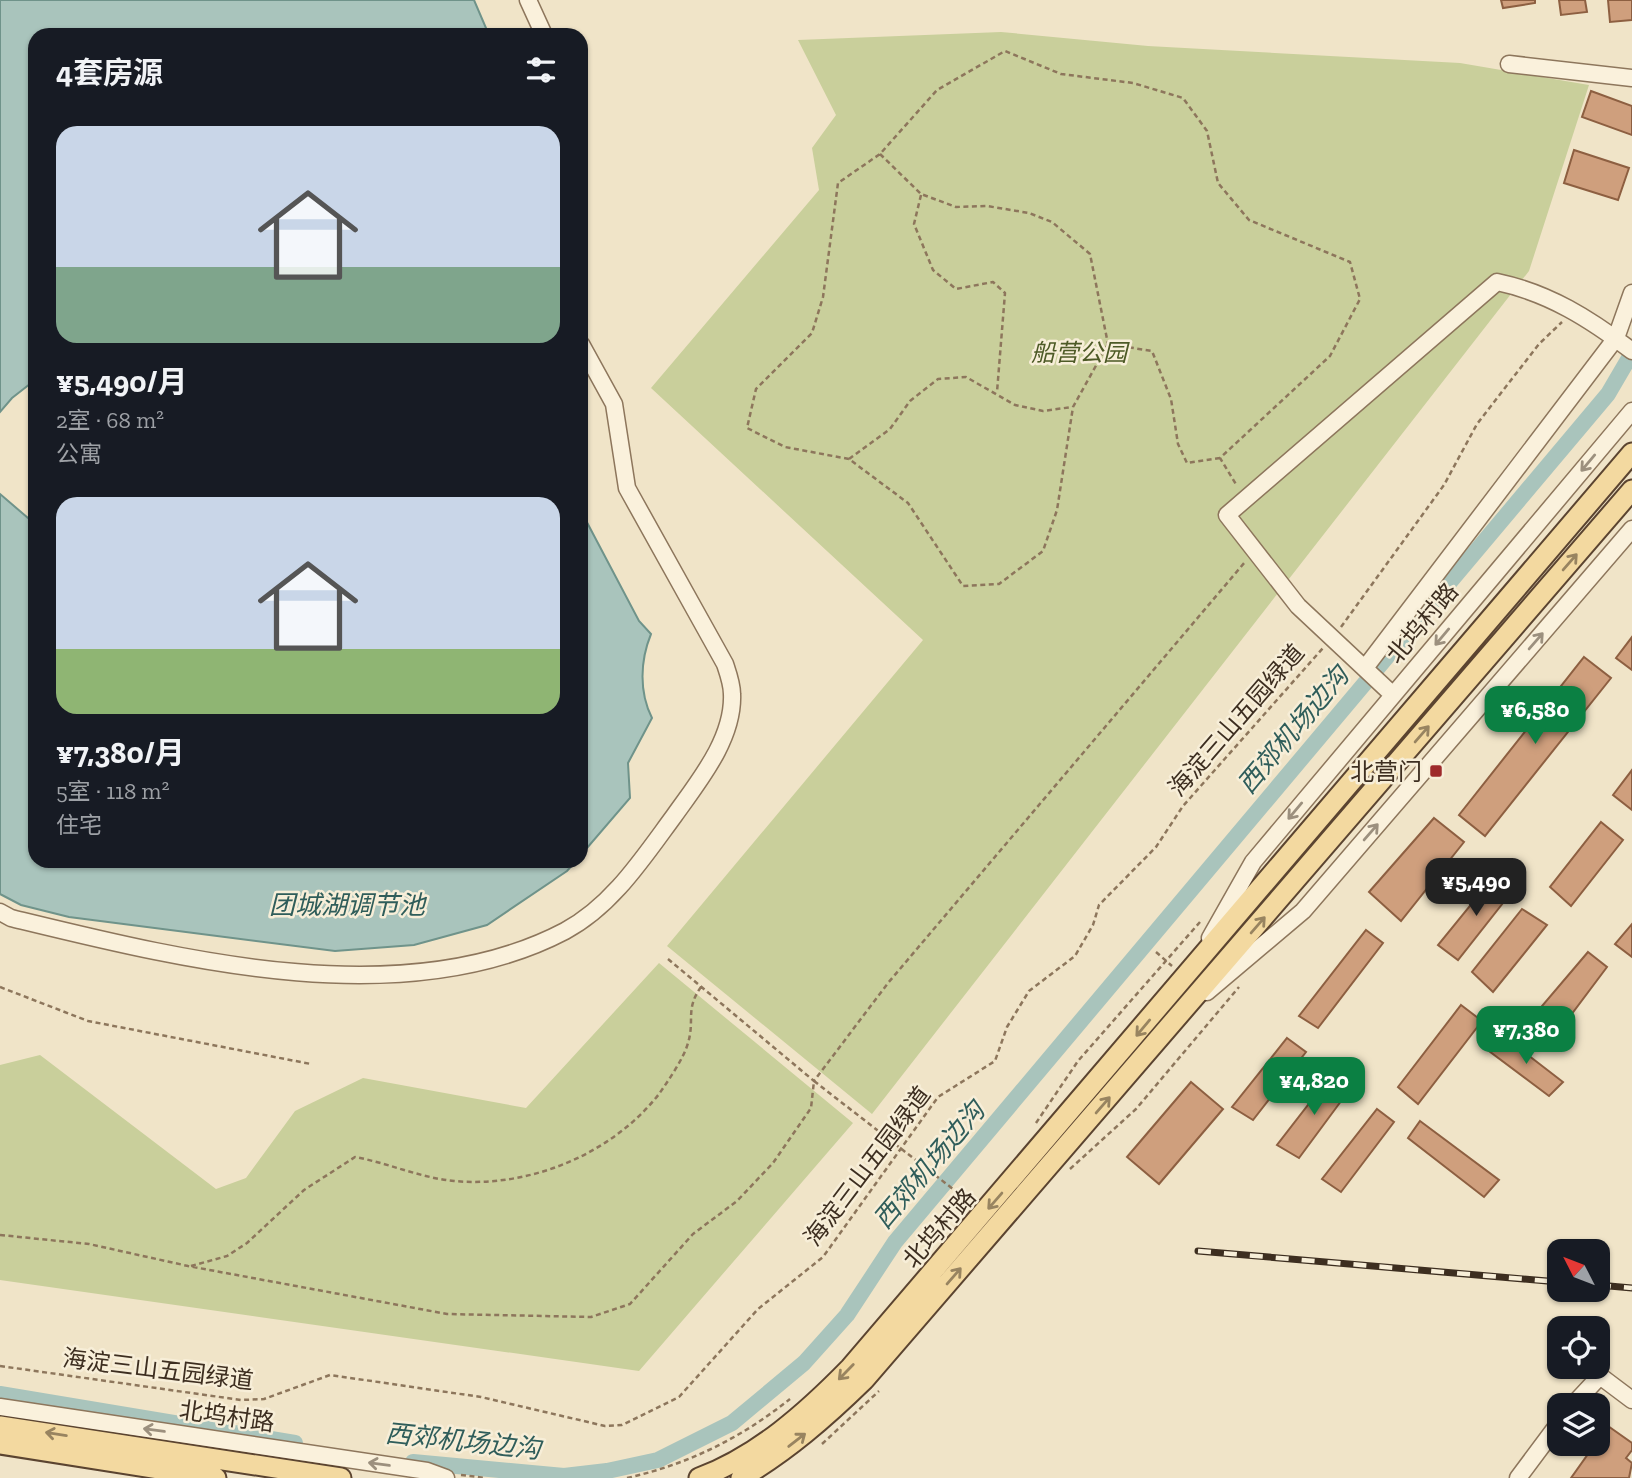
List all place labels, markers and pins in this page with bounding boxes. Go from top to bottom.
pin: ¥6,580 [1478,686,1592,746]
place label: 北营门 [1350,757,1422,786]
marker: 北营门 [1428,763,1444,779]
pin: ¥5,490 [1419,858,1533,918]
pin: ¥7,380 [1469,1006,1583,1066]
pin: ¥4,820 [1257,1058,1371,1117]

